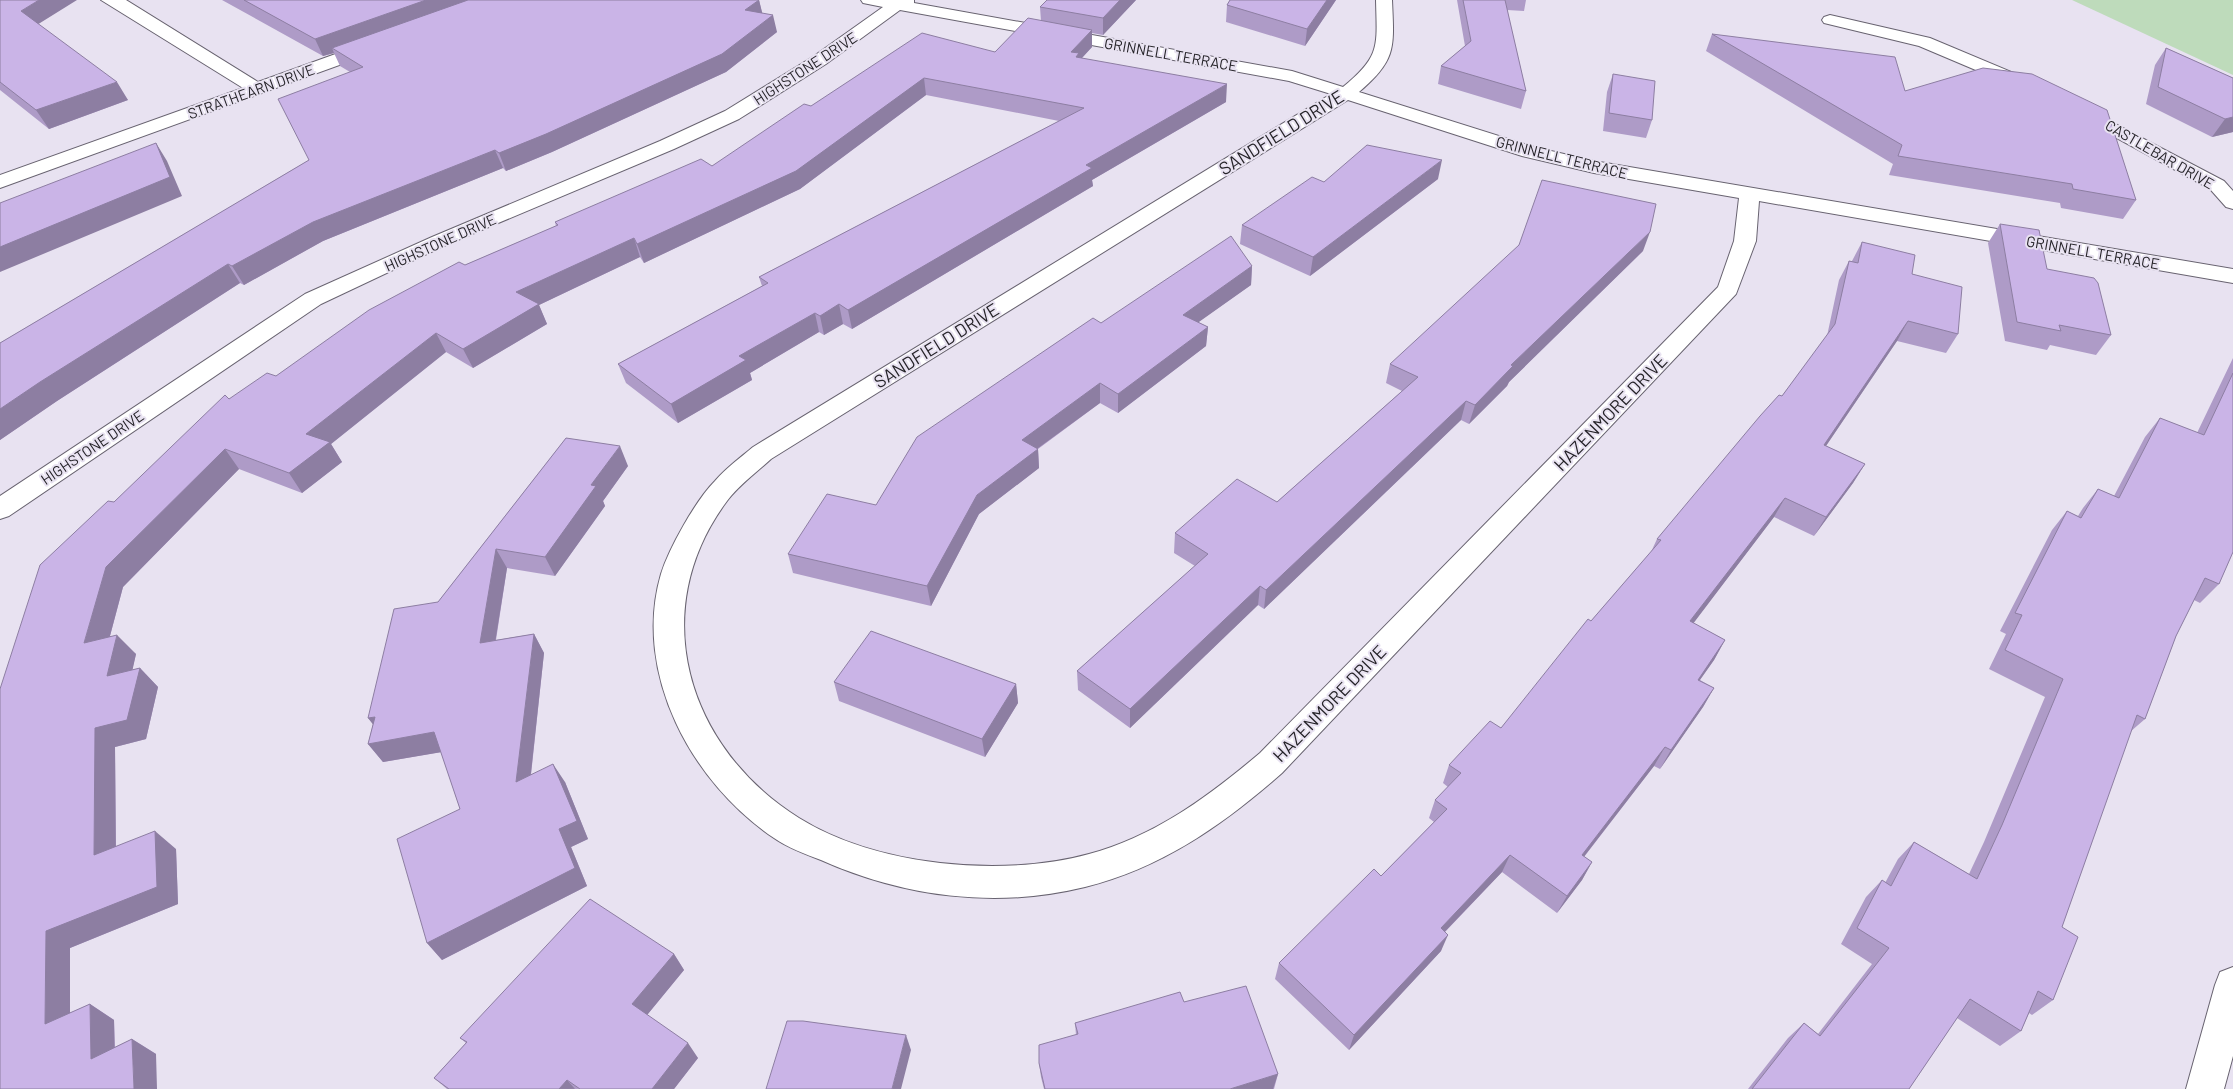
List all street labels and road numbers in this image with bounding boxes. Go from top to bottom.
street label: HIGHSTONE DRIVE [750,28,860,108]
street label: GRINNELL TERRACE [1103,33,1239,75]
street label: STRATHEARN DRIVE [185,60,317,122]
street label: SANDFIELD DRIVE [1214,85,1348,179]
street label: CASTLEBAR DRIVE [2102,116,2218,192]
street label: GRINNELL TERRACE [1494,132,1630,182]
street label: HIGHSTONE DRIVE [381,209,499,275]
street label: GRINNELL TERRACE [2025,231,2161,273]
street label: SANDFIELD DRIVE [869,298,1003,392]
street label: HAZENMORE DRIVE [1549,349,1671,475]
street label: HIGHSTONE DRIVE [37,406,147,488]
street label: HAZENMORE DRIVE [1268,640,1390,766]

